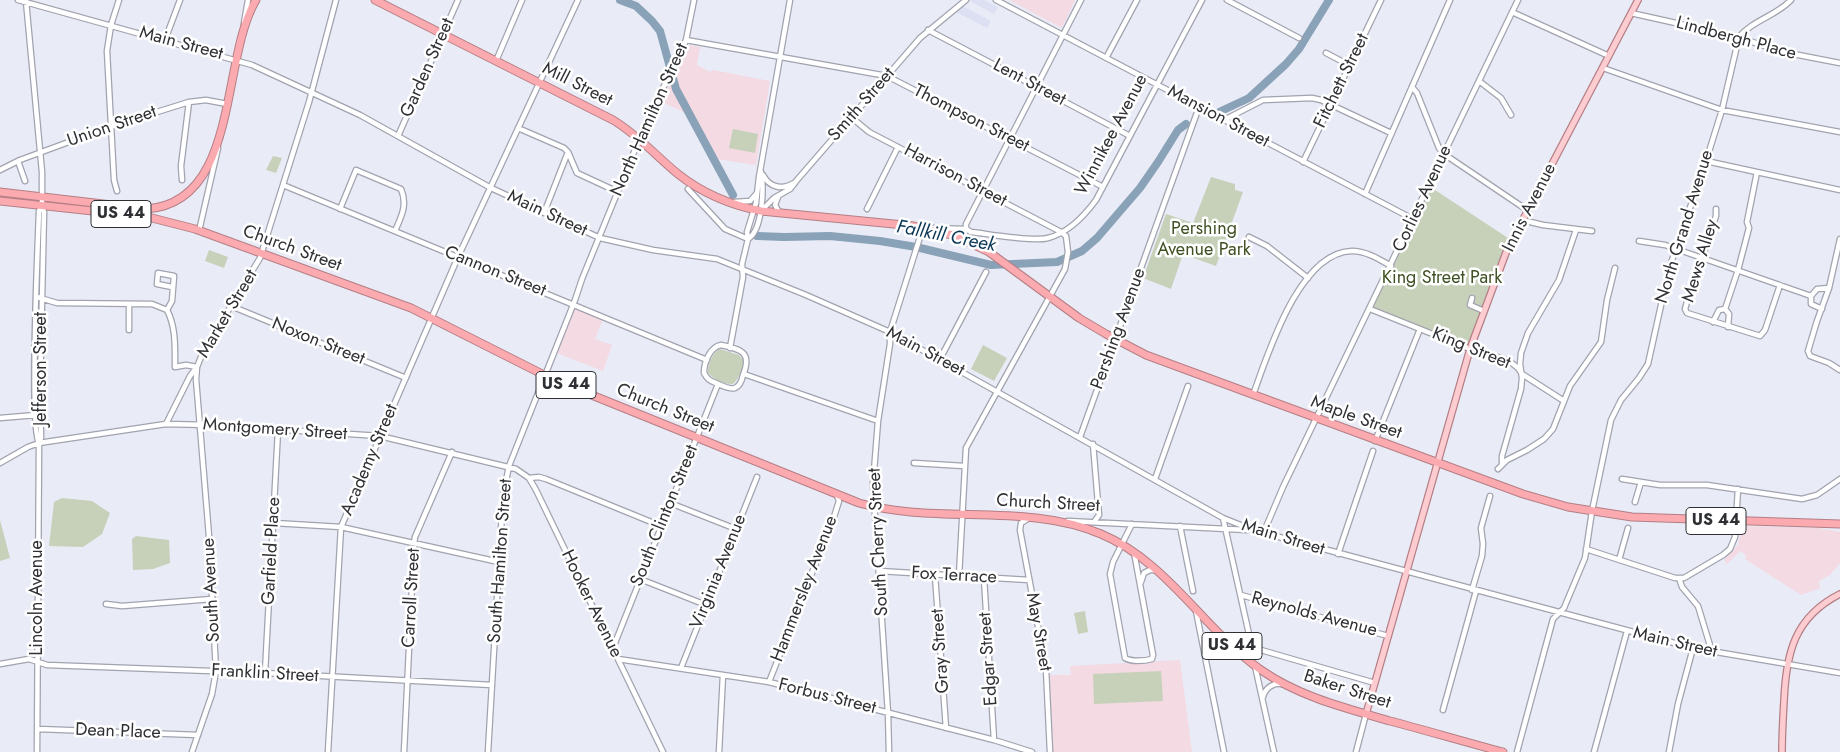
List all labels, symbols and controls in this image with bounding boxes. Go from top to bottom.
street label: Lindbergh Place [1674,13,1798,65]
street label: Garden Street [397,15,459,121]
street label: Main Street [137,22,225,66]
street label: Fitchett Street [1310,30,1374,132]
street label: North Hamilton Street [606,40,694,200]
street label: Lent Street [989,55,1069,111]
street label: Mill Street [538,58,616,112]
street label: Smith Street [824,64,900,146]
street label: Winnikee Avenue [1071,71,1153,199]
street label: Thompson Street [910,81,1032,157]
street label: Mansion Street [1163,81,1273,153]
street label: Union Street [65,102,159,152]
street label: Harrison Street [900,140,1010,212]
street label: Corlies Avenue [1389,142,1457,256]
street label: North Grand Avenue [1651,148,1719,306]
street label: Innis Avenue [1498,160,1562,256]
street label: Main Street [504,186,590,242]
road number: US 44 [91,200,151,228]
water label: Fallkill Creek [894,216,998,258]
street label: Mews Alley [1678,217,1724,305]
park label: Pershing Avenue Park [1157,219,1251,262]
street label: Church Street [240,221,344,277]
street label: Cannon Street [441,242,549,302]
street label: Pershing Avenue [1087,265,1151,393]
street label: Market Street [193,266,263,362]
park label: King Street Park [1382,268,1502,290]
street label: Jefferson Street [31,312,53,426]
street label: Noxon Street [268,314,368,370]
street label: Main Street [882,322,968,382]
street label: King Street [1429,323,1513,375]
road number: US 44 [536,372,596,398]
street label: Church Street [613,380,717,438]
street label: Maple Street [1308,392,1404,444]
street label: Academy Street [337,401,403,519]
street label: Montgomery Street [202,414,348,446]
street label: South Clinton Street [627,442,703,590]
street label: South Cherry Street [864,467,894,617]
street label: South Hamilton Street [484,478,518,644]
street label: Church Street [996,491,1100,517]
street label: Garfield Place [258,496,286,606]
road number: US 44 [1686,508,1746,534]
street label: Virginia Avenue [686,512,752,632]
street label: Hammersley Avenue [767,513,843,665]
street label: Main Street [1239,515,1327,561]
street label: South Avenue [198,537,226,643]
street label: Lincoln Avenue [27,540,49,656]
street label: Hooker Avenue [556,547,626,661]
street label: Carroll Street [399,548,425,648]
street label: Fox Terrace [911,563,997,589]
street label: Reynolds Avenue [1249,588,1379,642]
street label: May Street [1020,591,1056,673]
street label: Gray Street [927,608,955,694]
street label: Edgar Street [975,612,1003,706]
street label: Main Street [1631,623,1719,663]
road number: US 44 [1202,632,1262,659]
street label: Franklin Street [211,660,319,688]
street label: Baker Street [1301,666,1393,714]
street label: Forbus Street [776,674,878,720]
street label: Dean Place [75,720,161,744]

